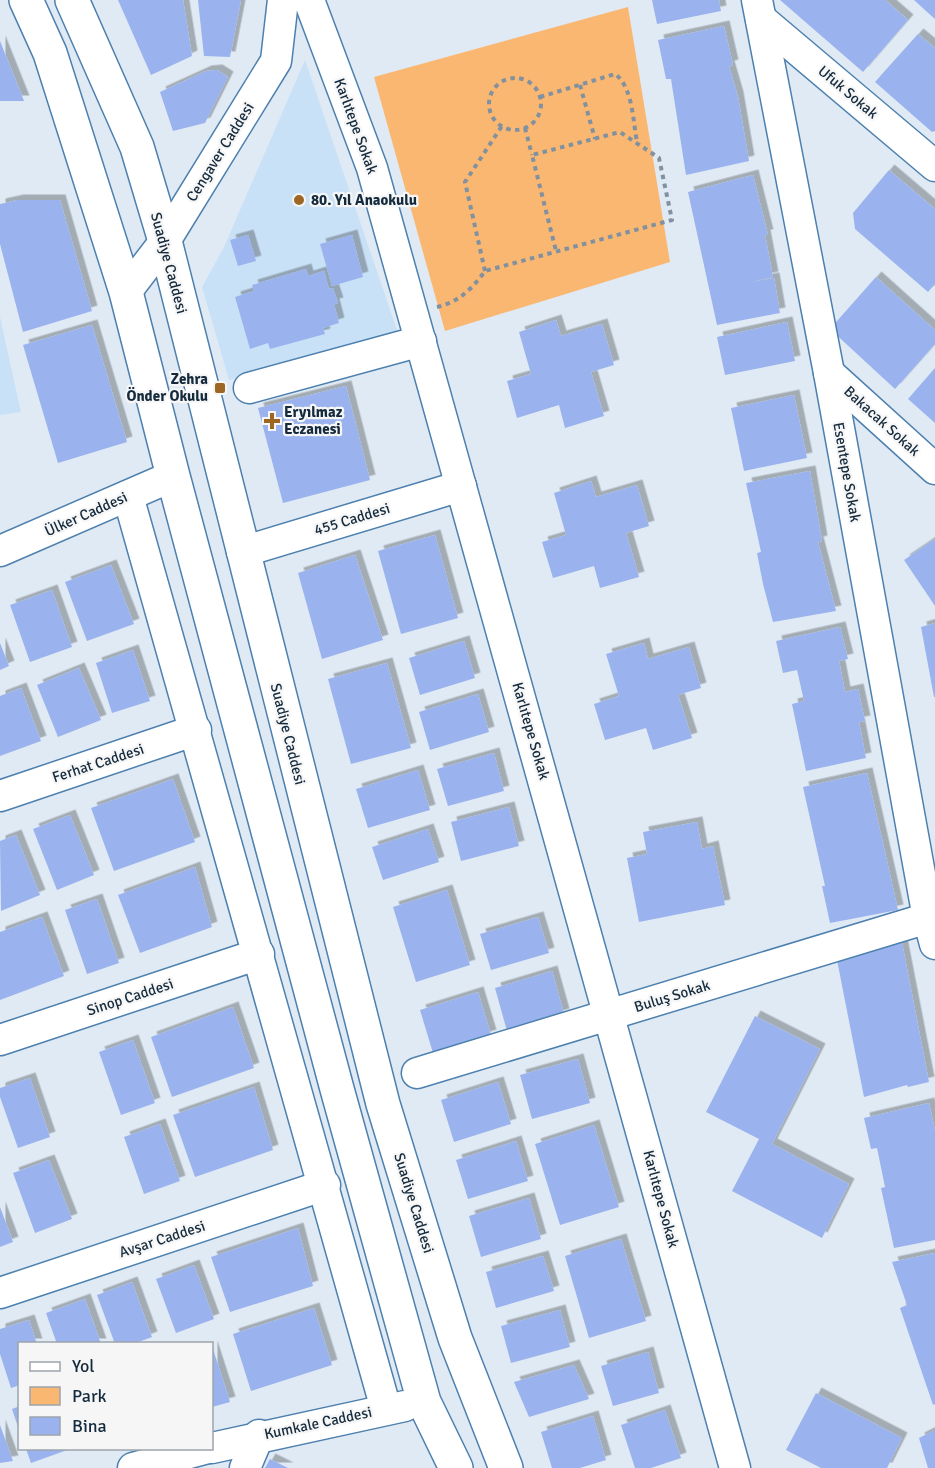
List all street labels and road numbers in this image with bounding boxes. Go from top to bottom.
street label: Ufuk Sokak [814,62,882,123]
street label: Karlıtepe Sokak [330,76,382,177]
street label: Cengaver Caddesi [182,99,258,205]
street label: Suadiye Caddesi [147,210,191,316]
street label: Bakacak Sokak [840,382,924,460]
street label: Esentepe Sokak [829,421,865,524]
street label: Ülker Caddesi [42,488,130,540]
street label: 455 Caddesi [312,499,392,539]
street label: Karlıtepe Sokak [508,680,554,782]
street label: Suadiye Caddesi [267,681,309,787]
street label: Ferhat Caddesi [50,740,146,786]
street label: Sinop Caddesi [84,975,176,1019]
street label: Buluş Sokak [632,976,713,1016]
street label: Karlıtepe Sokak [639,1148,683,1250]
street label: Suadiye Caddesi [390,1151,438,1255]
street label: Avşar Caddesi [117,1217,207,1261]
street label: Kumkale Caddesi [263,1403,373,1443]

